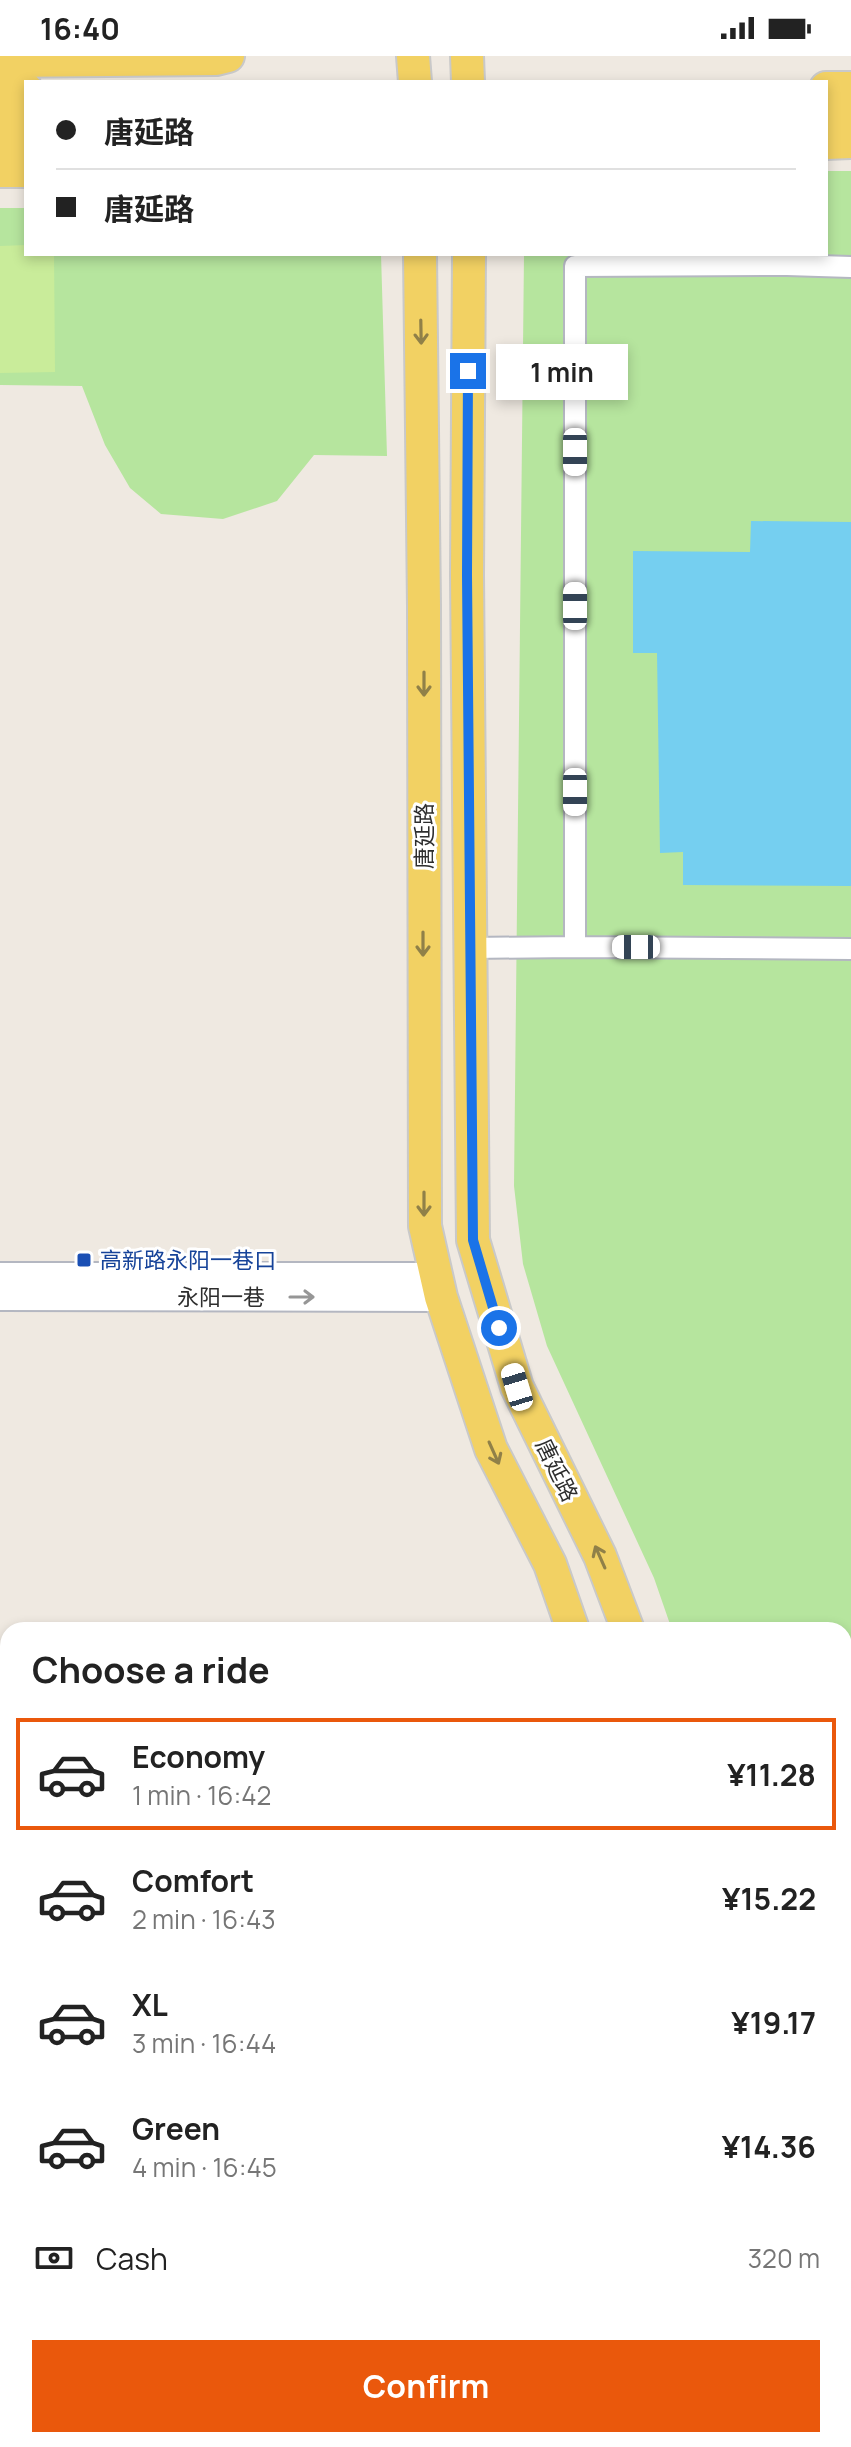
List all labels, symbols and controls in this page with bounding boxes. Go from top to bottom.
text: 16:40 [40,8,120,49]
text: 唐延路 [104,111,194,152]
text: 唐延路 [104,188,194,229]
one-way arrow [413,318,429,345]
callout: 1 min [496,343,628,399]
route end [450,353,486,389]
text: 1 min [530,354,594,390]
car [563,428,587,476]
car [563,582,587,630]
one-way arrow [416,670,432,697]
car [563,768,587,816]
street label: 唐延路 [409,803,439,869]
one-way arrow [415,930,431,957]
car [612,935,660,959]
one-way arrow [417,1190,432,1217]
place label: 高新路永阳一巷口 [100,1245,276,1275]
marker: 高新路永阳一巷口 [75,1251,93,1269]
street label: 永阳一巷 [177,1282,265,1312]
one-way arrow [288,1289,315,1305]
route start [481,1310,517,1346]
car [499,1361,535,1413]
street label: 唐延路 [529,1434,585,1506]
one-way arrow [487,1441,502,1465]
one-way arrow [591,1546,606,1570]
text: Choose a ride [32,1645,270,1694]
text: Economy [132,1736,265,1777]
icon: car [36,1738,108,1810]
text: ¥11.28 [727,1754,816,1795]
text: 1 min · 16:42 [132,1777,271,1813]
text: Comfort [132,1860,254,1901]
icon: car [36,1862,108,1934]
text: ¥15.22 [722,1878,816,1919]
text: 2 min · 16:43 [132,1901,276,1937]
text: XL [132,1984,168,2025]
icon: car [36,1986,108,2058]
text: ¥19.17 [731,2002,816,2043]
text: 3 min · 16:44 [132,2025,276,2061]
text: Green [132,2108,220,2149]
icon: car [36,2110,108,2182]
text: ¥14.36 [722,2126,816,2167]
text: 4 min · 16:45 [132,2149,277,2185]
icon: cash [32,2236,76,2280]
text: Cash [96,2238,168,2279]
text: 320 m [748,2240,820,2276]
button: Confirm [32,2340,820,2432]

